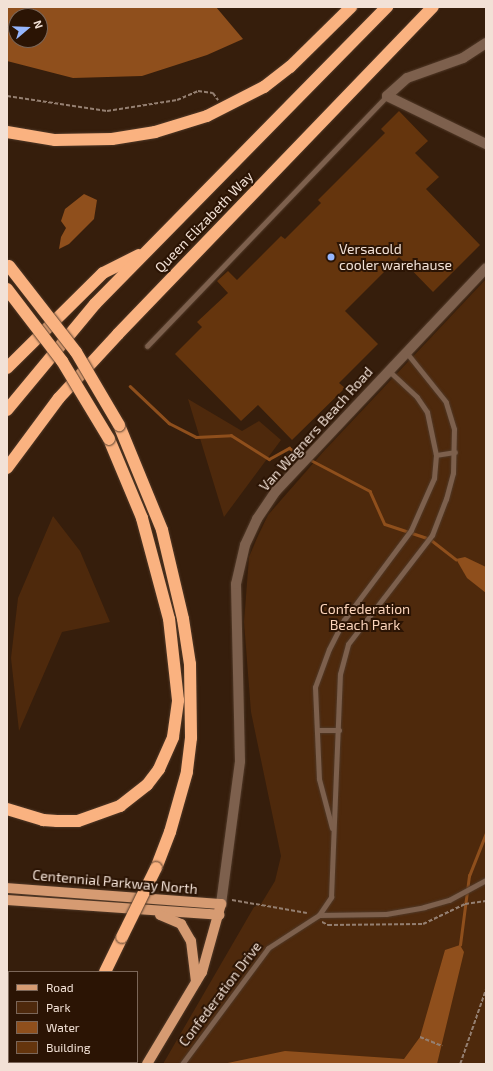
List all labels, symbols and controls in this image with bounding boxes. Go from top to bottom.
north arrow [8,8,48,48]
text: N [31,18,46,30]
street label: Queen Elizabeth Way [151,168,257,276]
place label: Versacold cooler warehause [339,241,453,274]
marker: Versacold cooler warehause [326,252,336,262]
street label: Van Wagners Beach Road [256,363,376,495]
park label: Confederation Beach Park [320,601,410,634]
street label: Centennial Parkway North [31,866,199,898]
street label: Confederation Drive [175,938,265,1050]
legend [8,971,138,1063]
text: Road [46,980,74,994]
text: Park [46,1000,71,1014]
text: Water [46,1020,80,1034]
text: Building [46,1040,90,1054]

